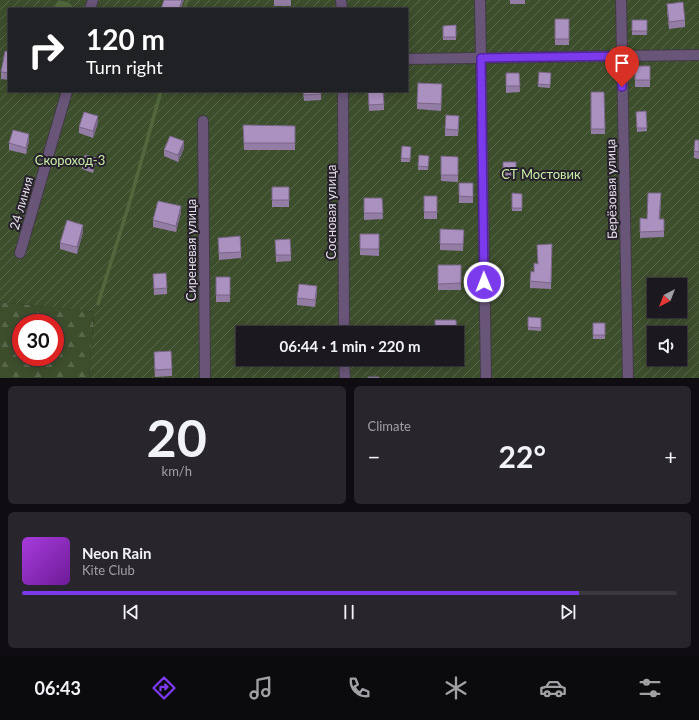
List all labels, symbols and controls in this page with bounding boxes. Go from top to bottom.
text: 120 m [86,22,165,56]
icon: right [20,24,72,76]
pin [605,46,639,87]
icon: arrive [611,52,633,74]
text: Turn right [86,56,163,78]
street label: Берёзовая улица [602,139,620,239]
park label: Скороход-3 [35,152,105,168]
street label: Сосновая улица [323,165,339,260]
park label: СТ Мостовик [501,166,581,182]
street label: 24 линия [6,174,36,232]
street label: Сиреневая улица [183,199,199,301]
position arrow [463,261,505,303]
north arrow [647,278,687,318]
map controls [647,278,687,366]
speed limit sign: 30 [12,314,64,366]
button: sound [647,326,687,366]
text: 06:44 · 1 min · 220 m [280,337,420,355]
text: 20 [147,406,207,468]
text: Climate [368,418,411,434]
text: 22° [499,438,546,474]
text: − [368,443,380,470]
text: + [664,443,677,470]
text: km/h [162,463,192,479]
text: Neon Rain [82,544,151,562]
text: Kite Club [82,562,135,578]
icon: previous [120,601,142,623]
icon: pause [338,601,360,623]
icon: next [557,601,579,623]
icon: directions [150,674,178,702]
icon: music [247,674,275,702]
icon: phone [345,674,373,702]
icon: climate [442,674,470,702]
icon: car [539,674,567,702]
icon: filters [636,674,664,702]
text: 06:43 [35,677,81,699]

